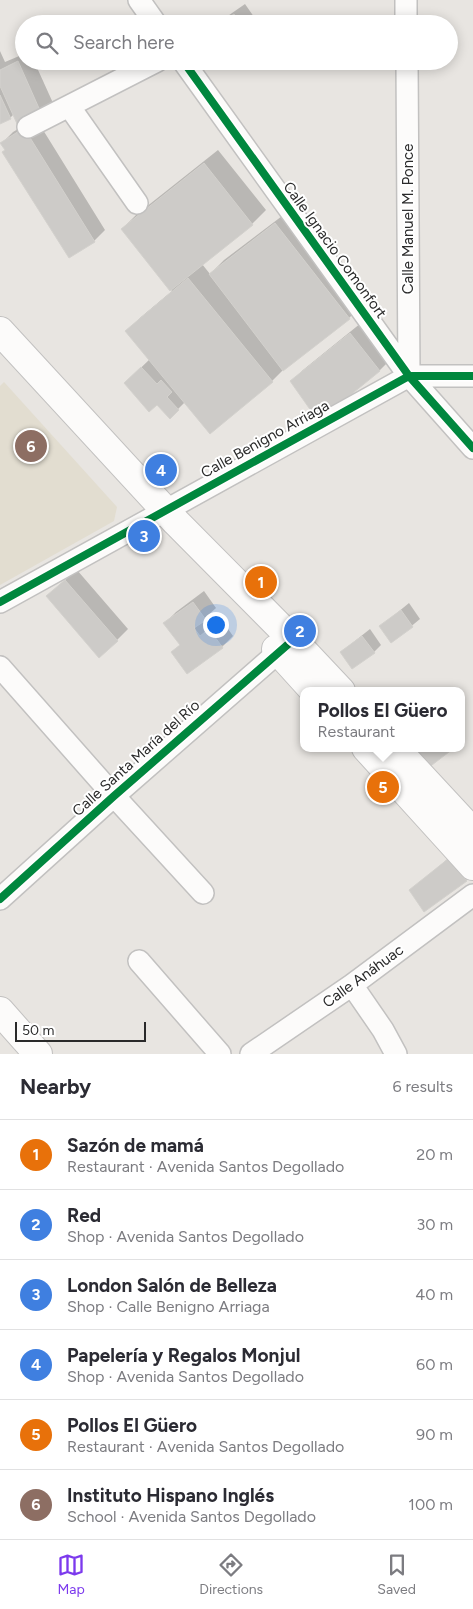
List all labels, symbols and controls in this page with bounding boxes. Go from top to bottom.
search box [15,15,458,70]
icon: search [33,29,61,57]
text: Search here [73,31,175,54]
street label: Calle Manuel M. Ponce [399,144,417,294]
street label: Calle Ignacio Comonfort [279,178,391,322]
street label: Calle Benigno Arriaga [198,396,332,482]
pin: 6 [15,427,47,465]
pin: 4 [145,451,177,489]
pin: 3 [128,517,160,555]
pin: 1 [245,563,277,601]
your location [203,612,229,638]
pin: 2 [284,612,316,650]
popup [300,687,465,752]
street label: Calle Santa María del Río [69,696,204,820]
text: Pollos El Güero [317,699,448,722]
text: Restaurant [317,722,395,741]
pin: 5 [367,768,399,806]
street label: Calle Anáhuac [319,941,407,1011]
scale bar [15,1019,146,1042]
text: 50 m [22,1022,54,1039]
text: Nearby [20,1074,91,1099]
text: 6 results [392,1077,453,1096]
text: Sazón de mamá [67,1134,204,1157]
text: 1 [33,1145,39,1164]
text: 20 m [416,1145,453,1164]
text: Restaurant · Avenida Santos Degollado [67,1157,344,1176]
text: Red [67,1204,101,1227]
text: 2 [31,1215,41,1234]
text: 30 m [416,1215,453,1234]
text: Shop · Avenida Santos Degollado [67,1227,304,1246]
text: London Salón de Belleza [67,1274,277,1297]
text: 3 [32,1285,40,1304]
text: 40 m [415,1285,453,1304]
text: Shop · Calle Benigno Arriaga [67,1297,270,1316]
text: Papelería y Regalos Monjul [67,1344,300,1367]
text: 4 [31,1355,41,1374]
text: 60 m [416,1355,453,1374]
text: Shop · Avenida Santos Degollado [67,1367,304,1386]
text: Pollos El Güero [67,1414,197,1437]
text: 5 [31,1425,41,1444]
text: 90 m [416,1425,453,1444]
text: Restaurant · Avenida Santos Degollado [67,1437,344,1456]
text: Instituto Hispano Inglés [67,1484,274,1507]
text: 6 [31,1495,41,1514]
text: 100 m [408,1495,453,1514]
text: School · Avenida Santos Degollado [67,1507,316,1526]
tab: Map [57,1551,85,1598]
tab: Directions [199,1551,263,1598]
tab: Saved [377,1551,416,1598]

